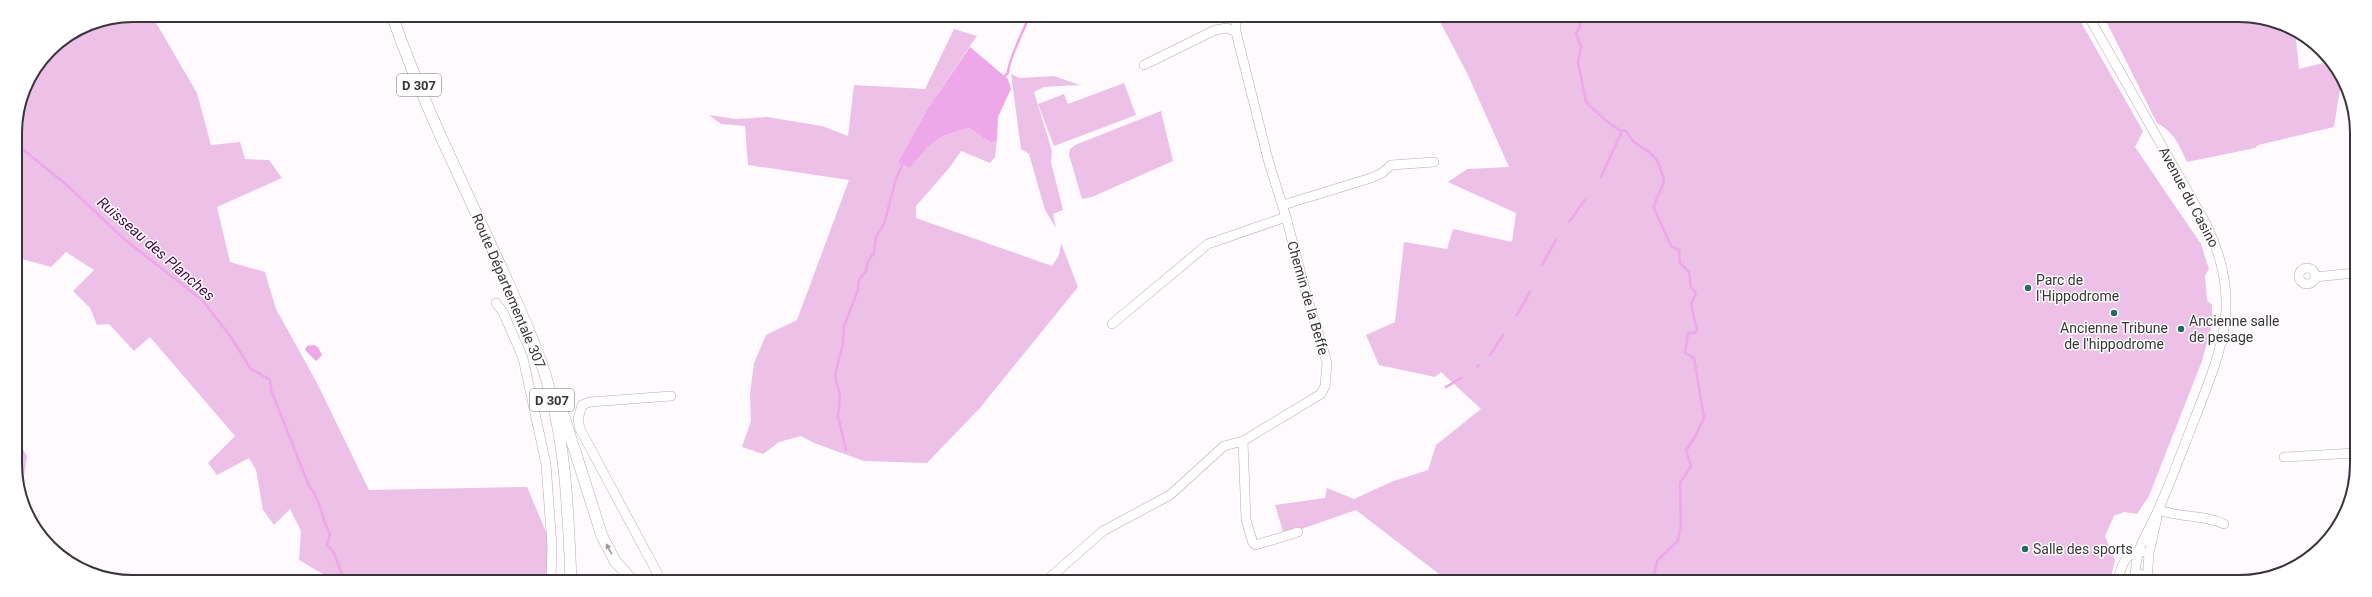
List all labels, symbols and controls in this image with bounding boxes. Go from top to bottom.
road number: D 307 [397,74,441,96]
street label: Avenue du Casino [2156,144,2222,250]
water label: Ruisseau des Planches [94,193,218,305]
street label: Route Départementale 307 [469,211,549,371]
street label: Chemin de la Beffe [1284,239,1332,357]
place label: Parc de l'Hippodrome [2036,272,2119,304]
marker: Parc de l'Hippodrome [2023,283,2033,293]
marker: Ancienne Tribune de l'hippodrome [2109,308,2119,318]
place label: Ancienne salle de pesage [2189,313,2279,345]
place label: Ancienne Tribune de l'hippodrome [2060,320,2168,352]
marker: Ancienne salle de pesage [2176,324,2186,334]
road number: D 307 [530,389,574,411]
place label: Salle des sports [2033,541,2133,557]
one-way arrow [605,543,612,555]
marker: Salle des sports [2020,544,2030,554]

